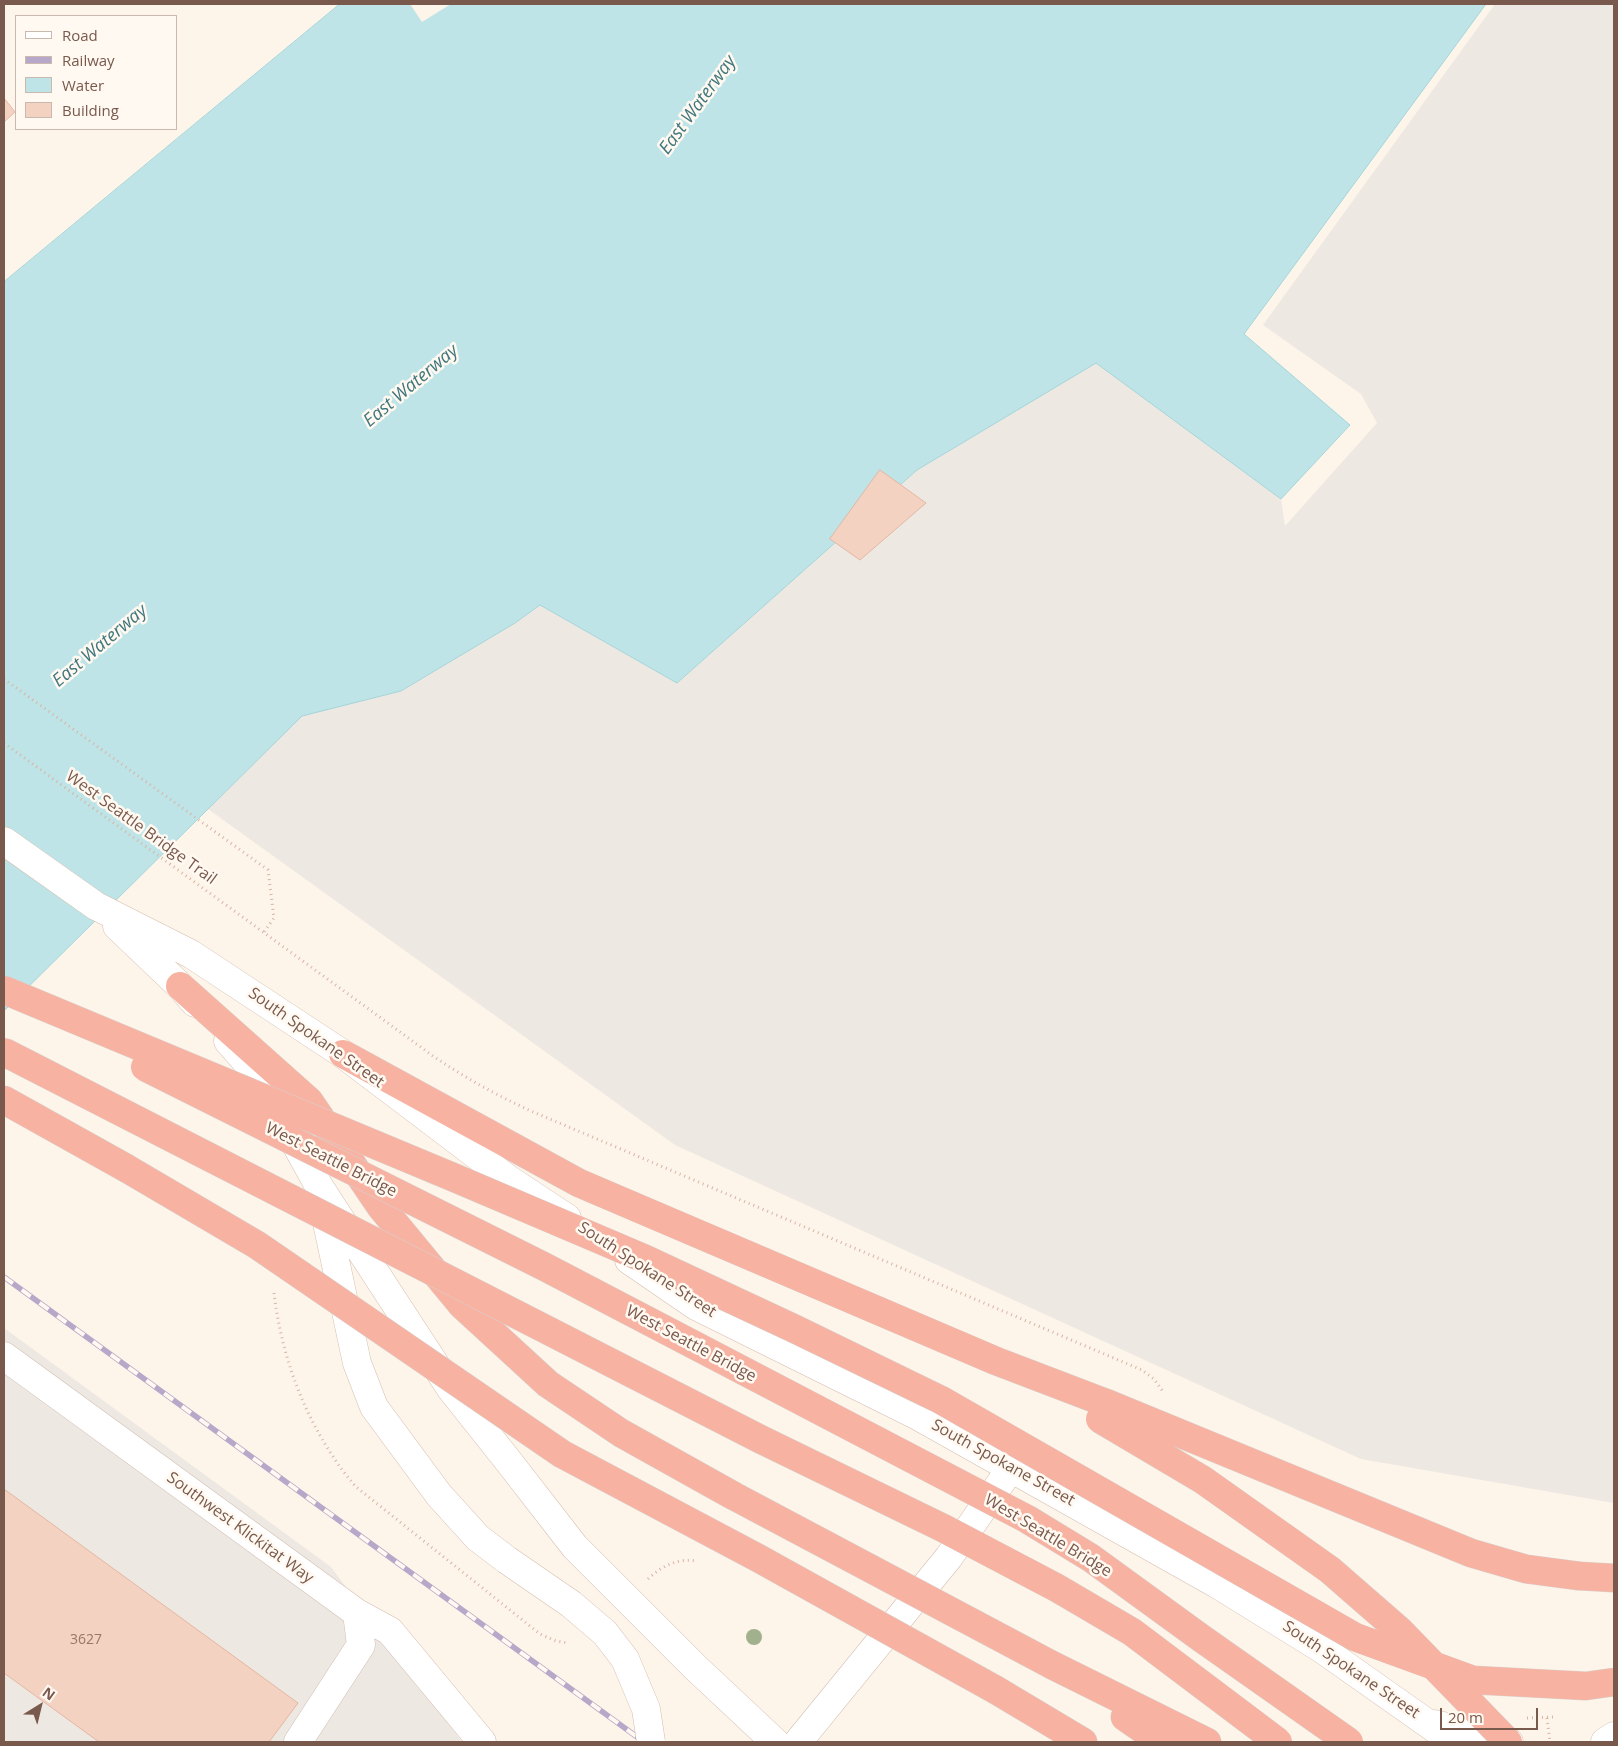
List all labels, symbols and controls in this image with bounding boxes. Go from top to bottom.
legend [15,15,178,130]
text: Road [62,25,98,45]
text: Railway [62,50,115,70]
water label: East Waterway [655,51,741,159]
text: Water [62,75,104,95]
text: Building [62,100,119,120]
water label: East Waterway [359,340,463,432]
water label: East Waterway [48,600,152,692]
street label: West Seattle Bridge Trail [62,767,220,889]
street label: South Spokane Street [245,984,387,1092]
street label: West Seattle Bridge [262,1119,400,1201]
street label: South Spokane Street [574,1218,720,1322]
street label: West Seattle Bridge [623,1302,759,1386]
street label: South Spokane Street [928,1416,1078,1510]
street label: Southwest Klickitat Way [163,1468,317,1588]
street label: West Seattle Bridge [981,1490,1115,1582]
street label: South Spokane Street [1279,1617,1423,1723]
house number: 3627 [70,1632,102,1648]
north arrow [15,1681,65,1731]
text: N [39,1682,59,1704]
scale bar [1443,1698,1540,1730]
text: 20 m [1448,1707,1483,1727]

